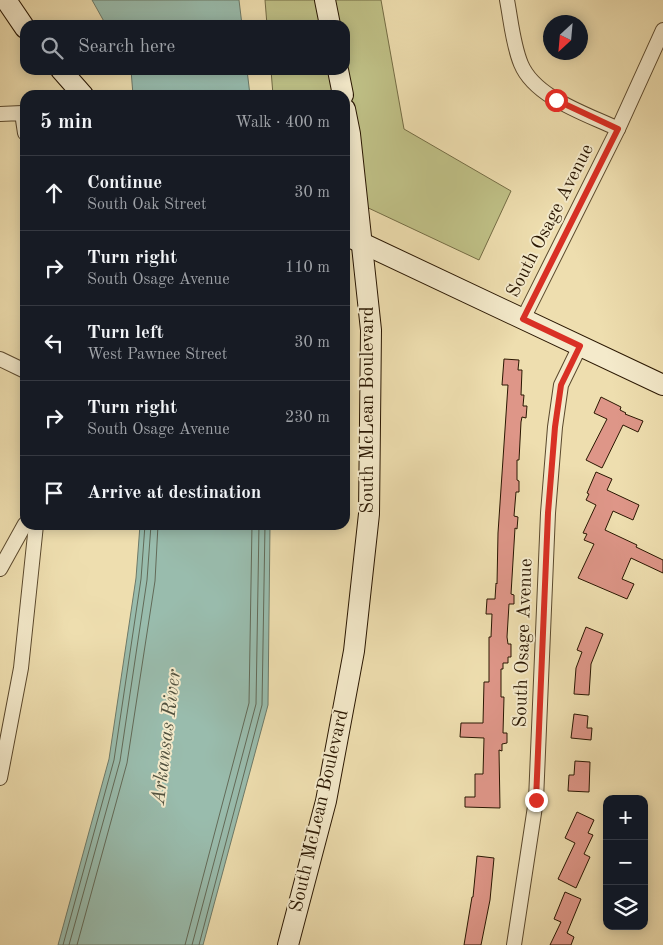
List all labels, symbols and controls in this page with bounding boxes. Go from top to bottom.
north arrow [543,15,588,60]
search box [20,20,350,75]
icon: search [38,34,66,62]
text: Search here [78,38,175,57]
route start [545,89,568,112]
text: 5 min [40,112,93,133]
text: Walk · 400 m [235,115,330,131]
street label: South Osage Avenue [504,141,598,301]
text: Continue [87,174,162,193]
icon: ahead [40,179,68,207]
text: 30 m [294,185,330,201]
text: South Oak Street [87,197,207,213]
text: Turn right [87,249,177,268]
icon: right [40,254,68,282]
text: 110 m [285,260,330,276]
text: South Osage Avenue [87,272,230,288]
street label: South McLean Boulevard [359,306,378,514]
text: Turn left [87,324,164,343]
icon: left [40,329,68,357]
text: 30 m [294,335,330,351]
text: West Pawnee Street [87,347,227,363]
text: Turn right [87,399,177,418]
icon: right [40,404,68,432]
text: 230 m [285,410,330,426]
text: South Osage Avenue [87,422,230,438]
icon: arrive [40,479,68,507]
text: Arrive at destination [87,484,261,503]
street label: South Osage Avenue [512,558,536,728]
water label: Arkansas River [149,668,185,806]
street label: South McLean Boulevard [287,708,353,914]
route end [525,789,548,812]
map controls [603,795,648,930]
button: + [603,795,648,840]
button: − [603,840,648,885]
button: layers [603,885,648,930]

